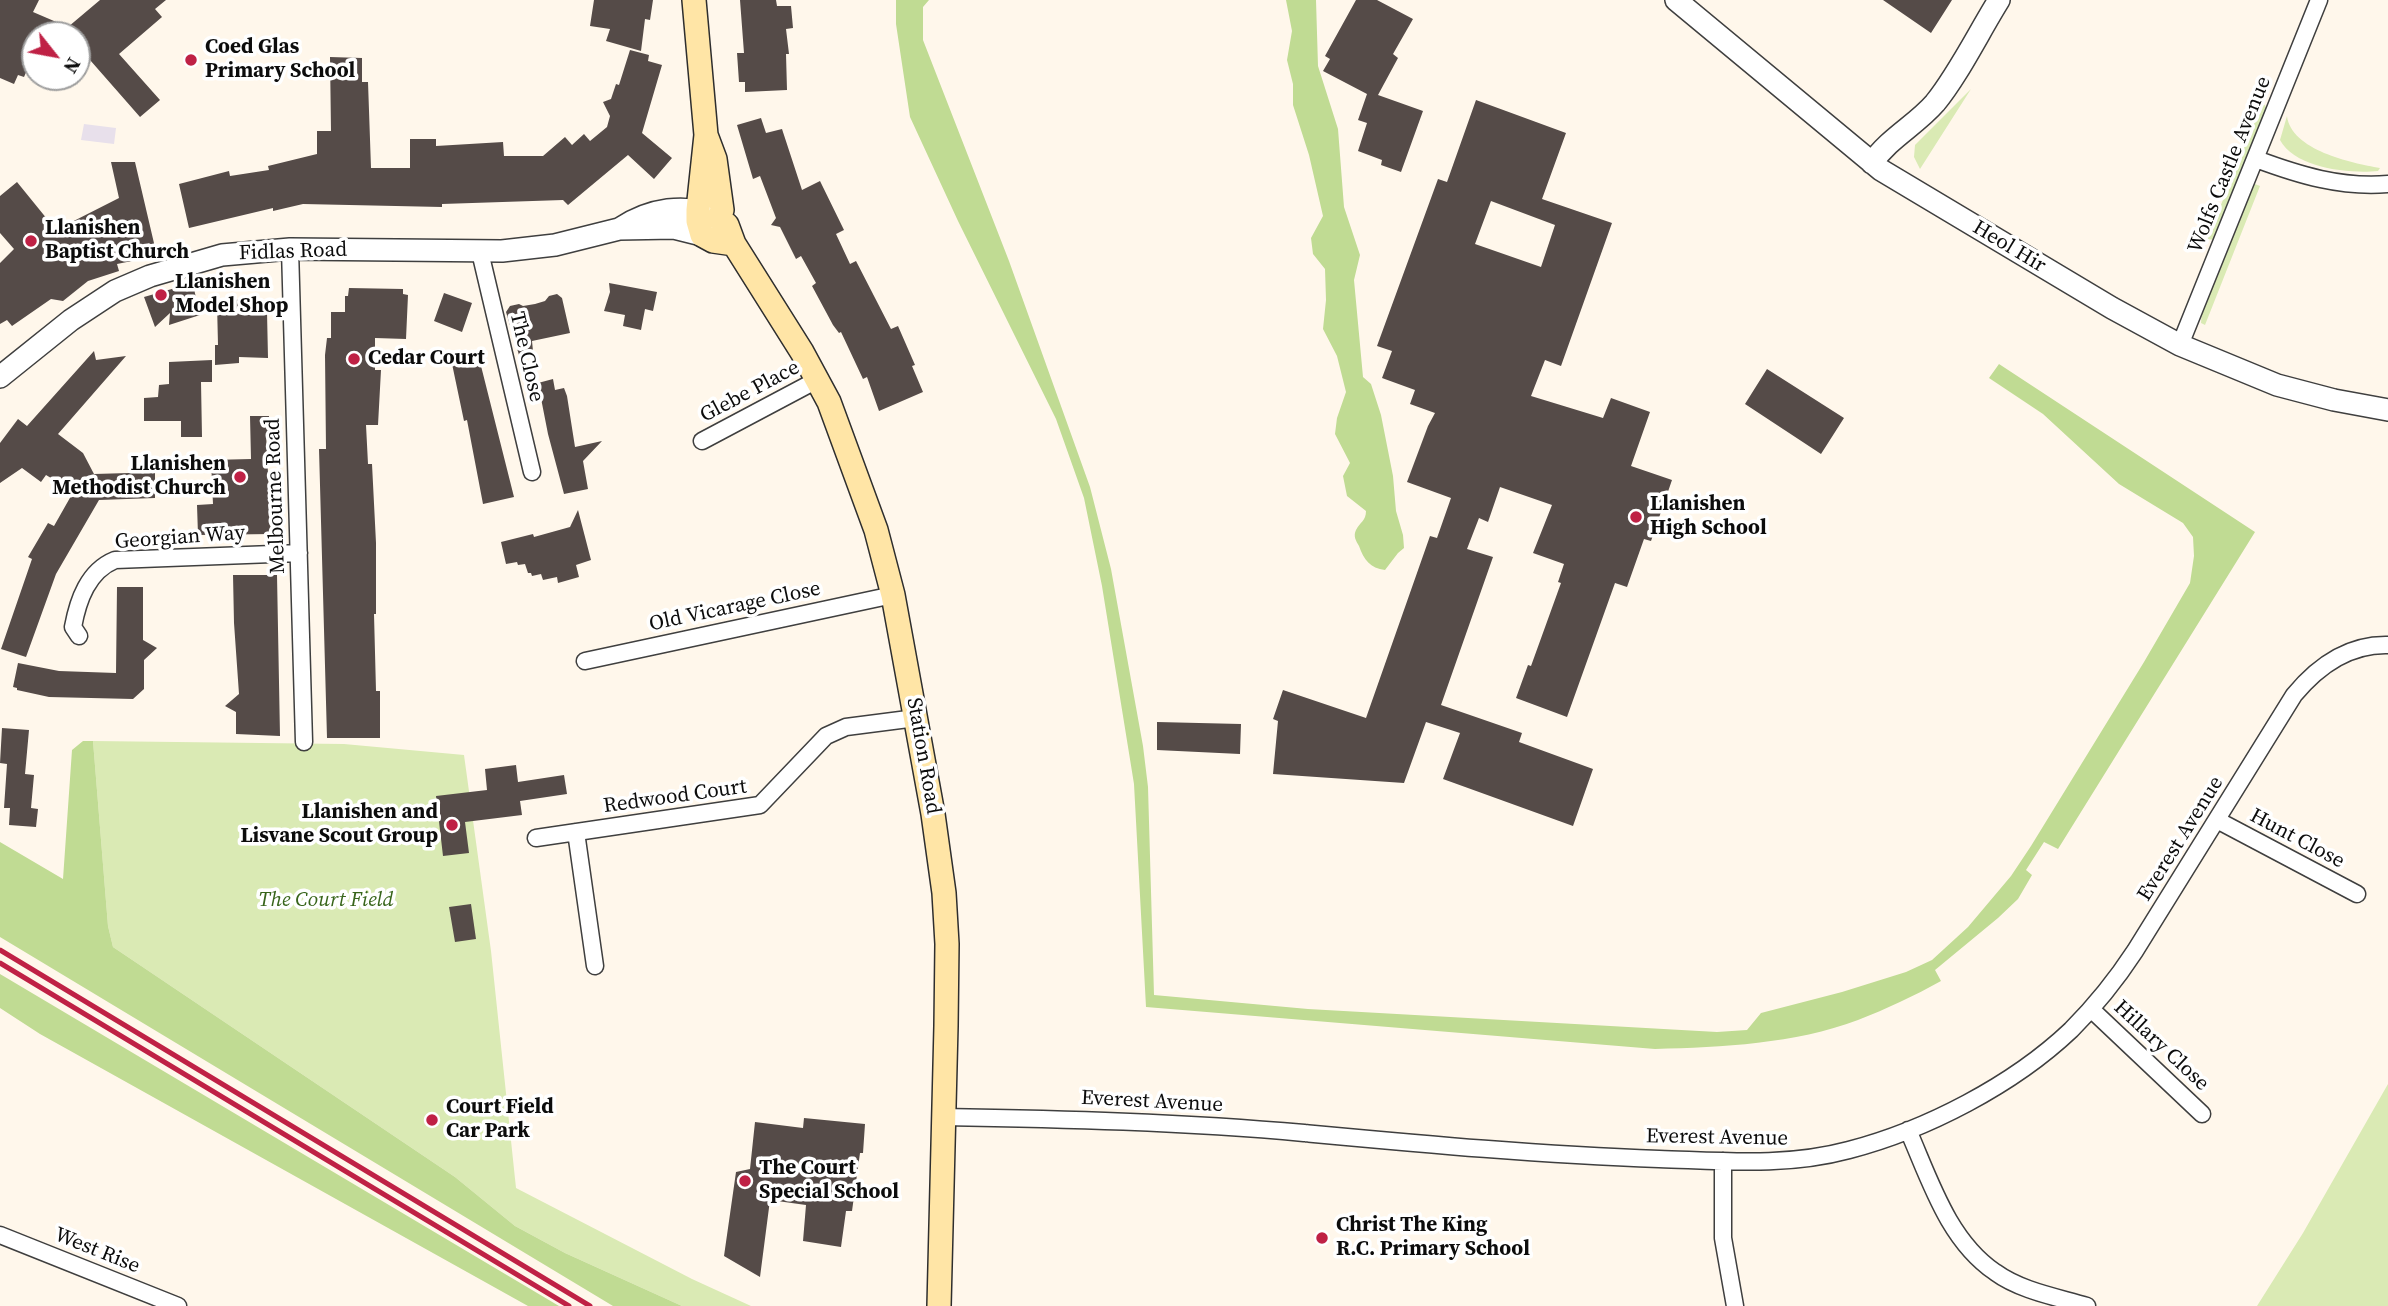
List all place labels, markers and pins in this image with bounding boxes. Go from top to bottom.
place label: Coed Glas Primary School [205,35,355,85]
marker: Coed Glas Primary School [183,52,199,68]
place label: Llanishen Baptist Church [45,216,189,266]
marker: Llanishen Baptist Church [23,233,39,249]
place label: Llanishen Model Shop [175,270,288,320]
marker: Llanishen Model Shop [153,287,169,303]
place label: Cedar Court [368,346,485,372]
marker: Cedar Court [346,351,362,367]
place label: Llanishen Methodist Church [52,452,226,502]
marker: Llanishen Methodist Church [232,469,248,485]
place label: Llanishen High School [1650,492,1767,542]
marker: Llanishen High School [1628,509,1644,525]
place label: Llanishen and Lisvane Scout Group [240,800,438,850]
marker: Llanishen and Lisvane Scout Group [444,817,460,833]
place label: Court Field Car Park [446,1095,554,1145]
marker: Court Field Car Park [424,1112,440,1128]
place label: The Court Special School [759,1156,899,1206]
marker: The Court Special School [737,1173,753,1189]
place label: Christ The King R.C. Primary School [1336,1213,1530,1263]
marker: Christ The King R.C. Primary School [1314,1230,1330,1246]

